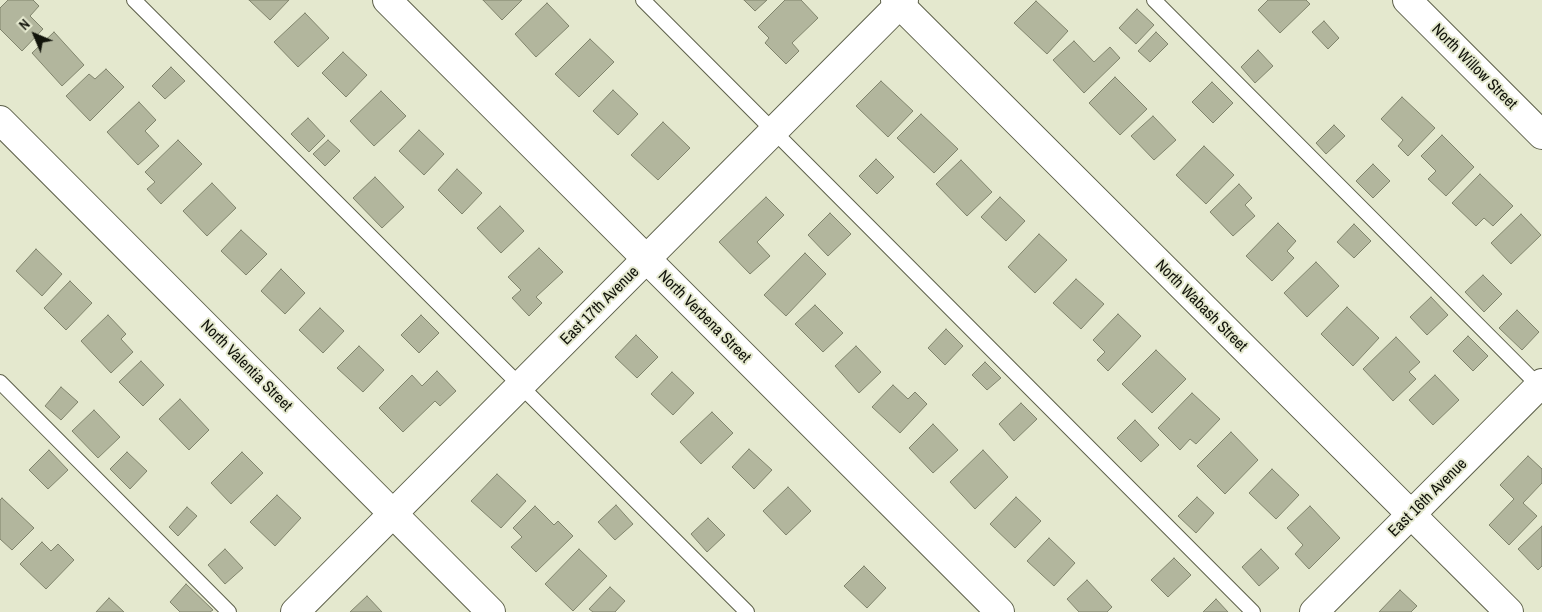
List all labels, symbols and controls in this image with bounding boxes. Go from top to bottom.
north arrow [10,10,60,60]
text: N [15,15,34,34]
street label: North Willow Street [1427,20,1521,114]
street label: North Wabash Street [1151,256,1251,356]
street label: East 17th Avenue [557,263,643,349]
street label: North Verbena Street [654,267,754,367]
street label: North Valentia Street [196,316,296,416]
street label: East 16th Avenue [1385,455,1471,541]

